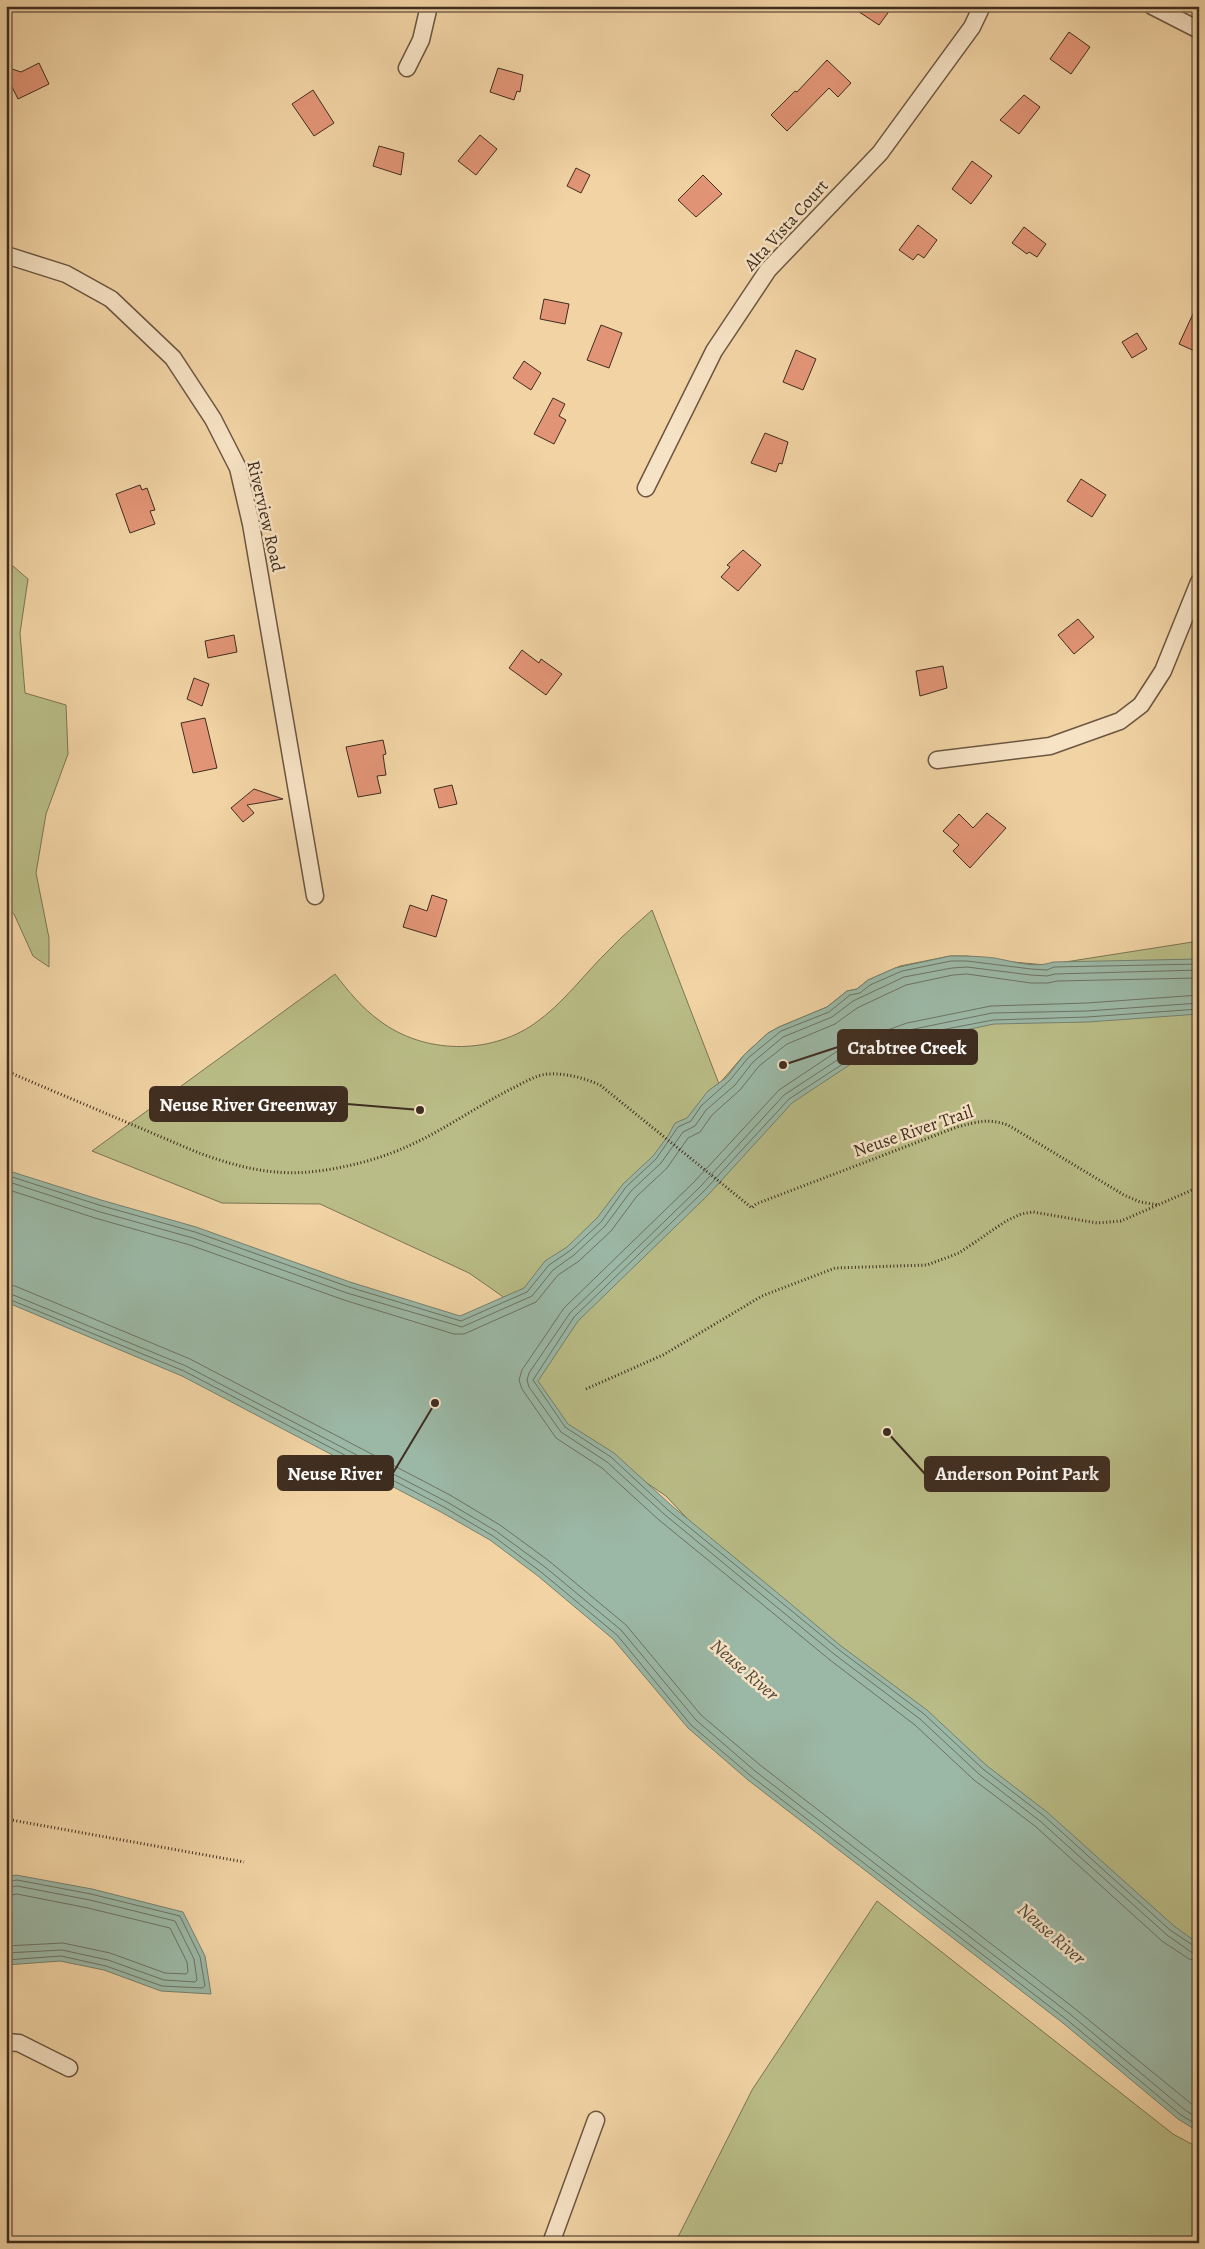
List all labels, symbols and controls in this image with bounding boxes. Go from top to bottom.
street label: Alta Vista Court [738,174,834,277]
street label: Riverview Road [242,458,291,574]
callout: Crabtree Creek [838,1030,977,1064]
text: Crabtree Creek [847,1035,967,1061]
callout: Neuse River Greenway [150,1087,347,1121]
text: Neuse River Greenway [159,1092,338,1118]
street label: Neuse River Trail [850,1099,977,1163]
callout: Neuse River [278,1456,393,1490]
callout: Anderson Point Park [925,1457,1109,1491]
text: Neuse River [287,1461,383,1487]
text: Anderson Point Park [934,1461,1099,1487]
water label: Neuse River [705,1633,785,1707]
water label: Neuse River [1012,1897,1092,1971]

